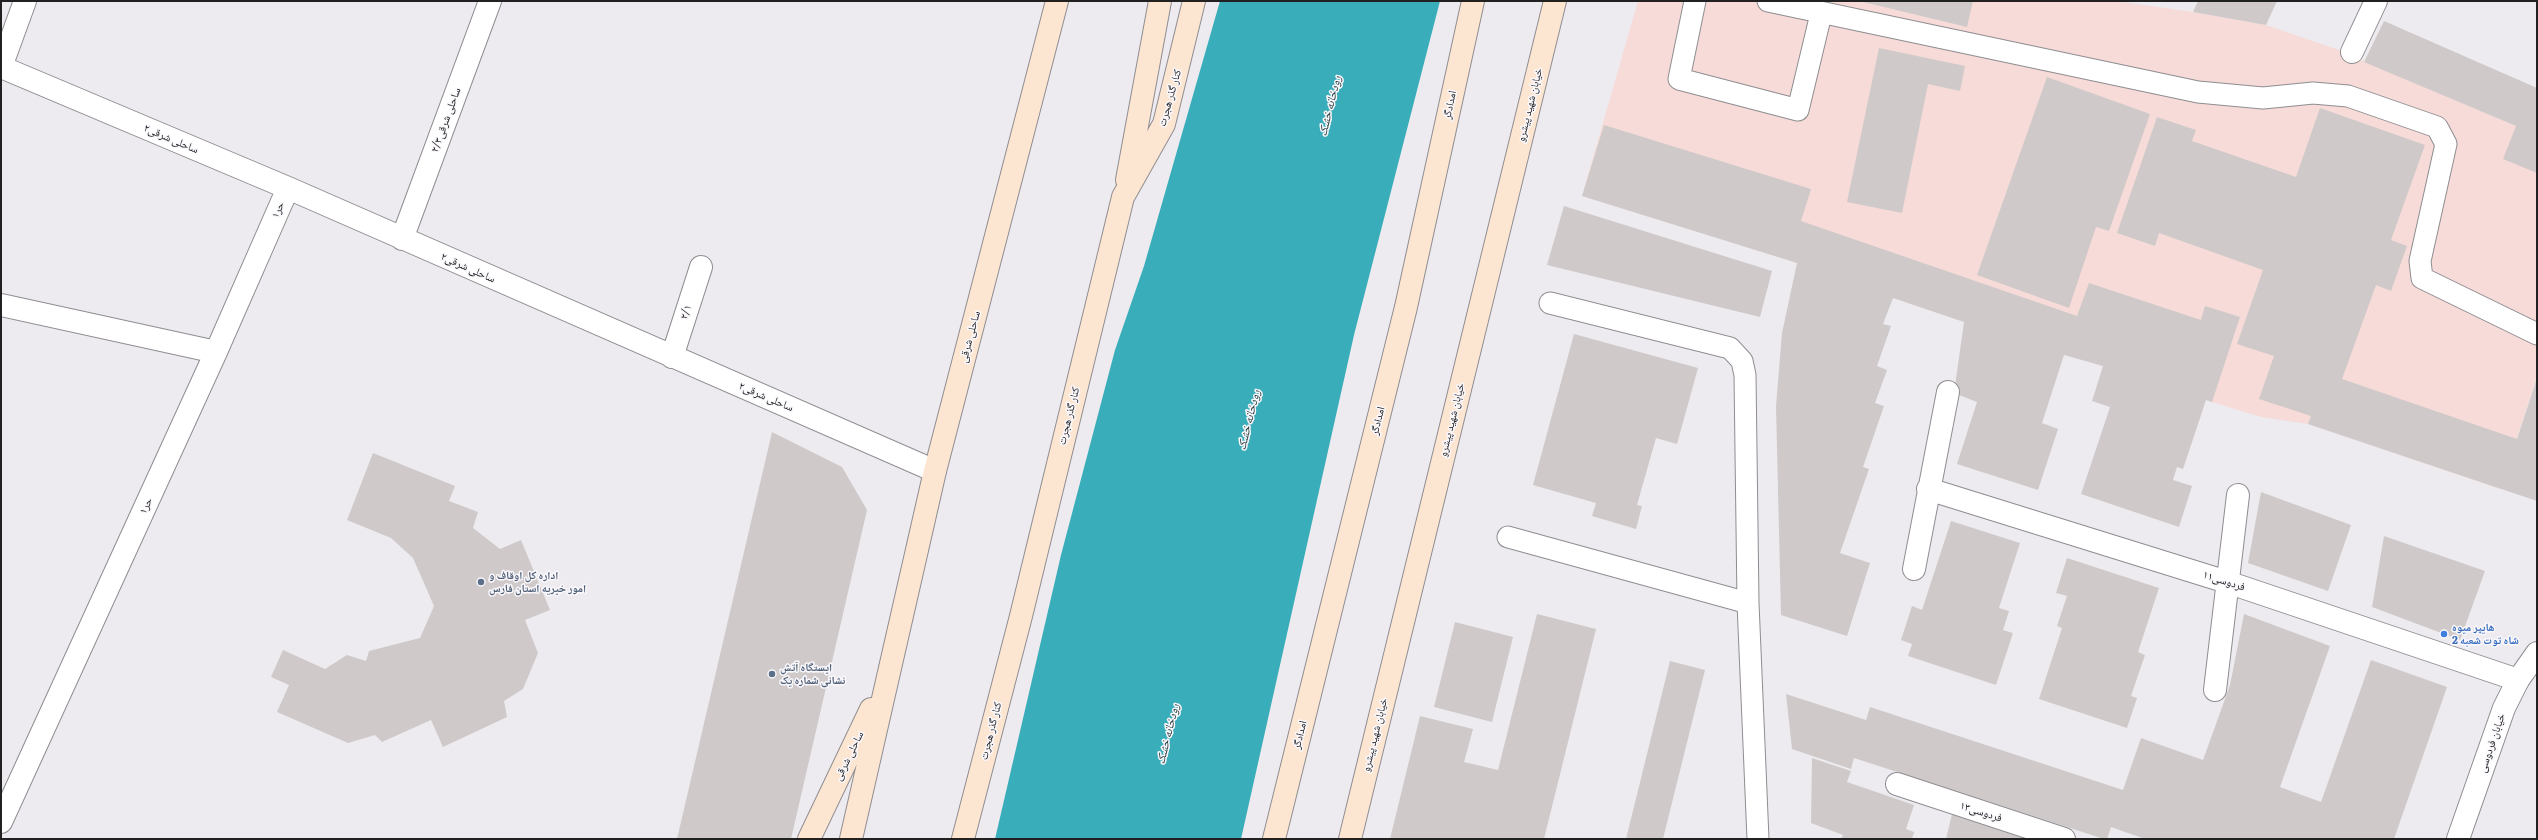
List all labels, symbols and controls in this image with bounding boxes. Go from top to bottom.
street label: خیابان شهید پیشرو [1514,67,1546,143]
street label: کنار گذر هجرت [1156,68,1184,128]
water label: رودخانه خشک [1316,74,1344,138]
street label: ساحلی شرقی۲/۳ [428,86,464,154]
street label: امدادگر [1441,89,1459,121]
street label: ساحلی شرقی۲ [142,122,200,156]
street label: حر۱ [269,200,287,220]
street label: ساحلی شرقی۲ [439,250,497,286]
street label: ۲/‍‍۱ [677,303,695,321]
street label: ساحلی شرقی [957,310,983,364]
street label: ساحلی شرقی۲ [737,380,795,414]
street label: خیابان شهید پیشرو [1436,382,1468,458]
street label: کنار گذر هجرت [1055,386,1083,446]
water label: رودخانه خشک [1235,388,1263,452]
street label: امدادگر [1368,405,1388,437]
street label: حر۱ [137,496,155,516]
street label: فردوسی۱۱ [2201,568,2247,594]
place label: اداره کل اوقاف و امور خیریه استان فارس [489,569,586,595]
marker: اداره کل اوقاف و امور خیریه استان فارس [476,577,486,587]
place label: هایپر میوه شاه توت شعبه 2 [2452,621,2519,647]
marker: هایپر میوه شاه توت شعبه 2 [2439,629,2449,639]
place label: ایستگاه آتش نشانی شماره یک [780,661,845,687]
marker: ایستگاه آتش نشانی شماره یک [767,669,777,679]
street label: خیابان شهید پیشرو [1359,697,1391,773]
street label: کنار گذر هجرت [977,701,1005,761]
water label: رودخانه خشک [1154,702,1182,766]
street label: خیابان فردوسی [2476,712,2508,774]
street label: امدادگر [1290,719,1310,751]
street label: ساحلی شرقی [831,729,867,783]
street label: فردوسی۱۳ [1958,799,2004,825]

